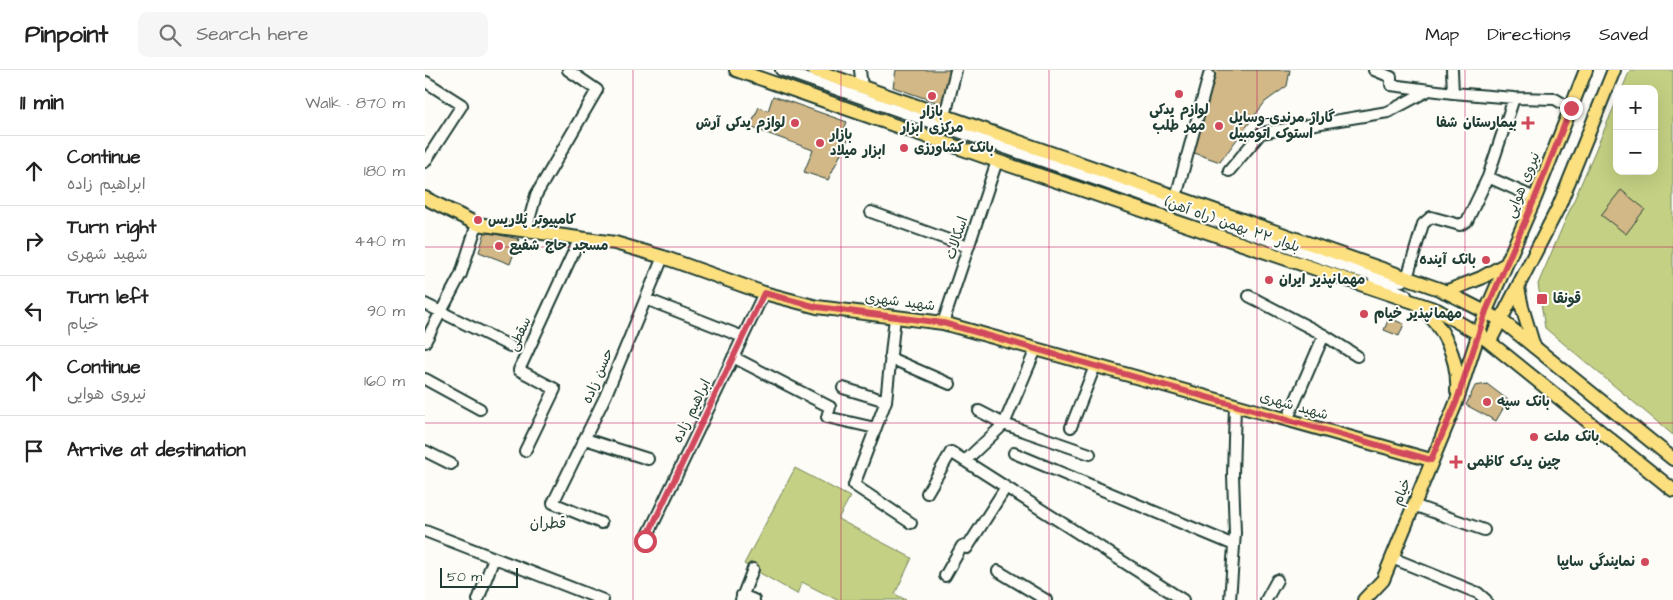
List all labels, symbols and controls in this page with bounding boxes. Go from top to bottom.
search box [138,12,488,57]
text: Pinpoint [25,18,108,52]
icon: search [156,21,184,49]
text: Search here [196,21,308,48]
text: Map [1425,22,1459,47]
text: Directions [1487,22,1571,47]
text: Saved [1599,22,1648,47]
map controls [1613,85,1658,175]
button: + [1613,85,1658,130]
text: 11 min [20,88,64,117]
marker: لوازم یدکی مهر طلب [1173,88,1185,100]
marker: بازار مرکزی ابزار [926,90,938,102]
text: Walk · 870 m [305,92,405,114]
route end [1560,97,1583,120]
place label: لوازم یدکی مهر طلب [1149,100,1209,136]
place label: بازار مرکزی ابزار [899,102,963,138]
place label: گاراژ مرندی-وسایل استوک اتومبیل [1229,108,1336,144]
place label: لوازم یدکی آرش [696,113,785,133]
place label: بیمارستان شفا [1436,113,1517,133]
marker: بیمارستان شفا [1521,116,1535,130]
marker: لوازم یدکی آرش [789,117,801,129]
marker: گاراژ مرندی-وسایل استوک اتومبیل [1213,120,1225,132]
place label: بازار ابزار میلاد [828,125,886,161]
button: − [1613,130,1658,175]
marker: بازار ابزار میلاد [814,137,826,149]
place label: بانک کشاورزی [914,138,994,158]
marker: بانک کشاورزی [898,142,910,154]
text: Continue [67,144,141,171]
street label: نیروی هوایی [1501,149,1545,221]
icon: ahead [20,157,48,185]
text: 180 m [364,160,405,182]
text: ابراهیم زاده [67,173,146,195]
street label: بلوار ۲۲ بهمن (راه آهن) [1162,192,1302,258]
place label: کامپیوتر پُلاریس [488,210,577,230]
text: Turn right [67,214,156,241]
marker: کامپیوتر پُلاریس [472,214,484,226]
street label: اسکالات [941,214,973,262]
icon: right [20,227,48,255]
text: 440 m [354,230,405,252]
place label: مسجد حاج شفیع [509,236,608,256]
marker: مسجد حاج شفیع [493,240,505,252]
text: شهید شهری [67,243,148,265]
place label: بانک آینده [1419,250,1476,270]
marker: بانک آینده [1480,254,1492,266]
place label: مهمانپذیر ایران [1279,270,1365,290]
marker: مهمانپذیر ایران [1263,274,1275,286]
text: Turn left [67,284,148,311]
street label: شهید شهری [864,288,936,316]
place label: قونقا [1553,289,1581,309]
marker: قونقا [1535,292,1549,306]
icon: left [20,297,48,325]
text: 90 m [367,300,405,322]
place label: مهمانپذیر خیام [1374,304,1462,324]
marker: مهمانپذیر خیام [1358,308,1370,320]
text: خیام [67,313,99,335]
street label: سقطی [503,314,537,354]
street label: حسن زاده [577,345,619,407]
text: Continue [67,354,141,381]
icon: ahead [20,367,48,395]
text: 160 m [364,370,405,392]
street label: ابراهیم زاده [668,376,716,446]
text: نیروی هوایی [67,383,146,405]
street label: شهید شهری [1257,387,1331,425]
place label: بانک سپه [1497,392,1550,412]
marker: بانک سپه [1481,396,1493,408]
place label: بانک ملت [1544,427,1599,447]
marker: بانک ملت [1528,431,1540,443]
icon: arrive [20,437,48,465]
text: Arrive at destination [67,437,246,464]
place label: چین یدک کاظمی [1467,452,1561,472]
marker: چین یدک کاظمی [1449,455,1463,469]
street label: خیام [1388,475,1416,509]
district label: قطران [530,513,566,534]
route start [634,530,657,553]
place label: نمایندگی سایپا [1557,552,1635,572]
marker: نمایندگی سایپا [1639,556,1651,568]
scale bar [440,565,517,588]
text: 50 m [447,567,482,587]

